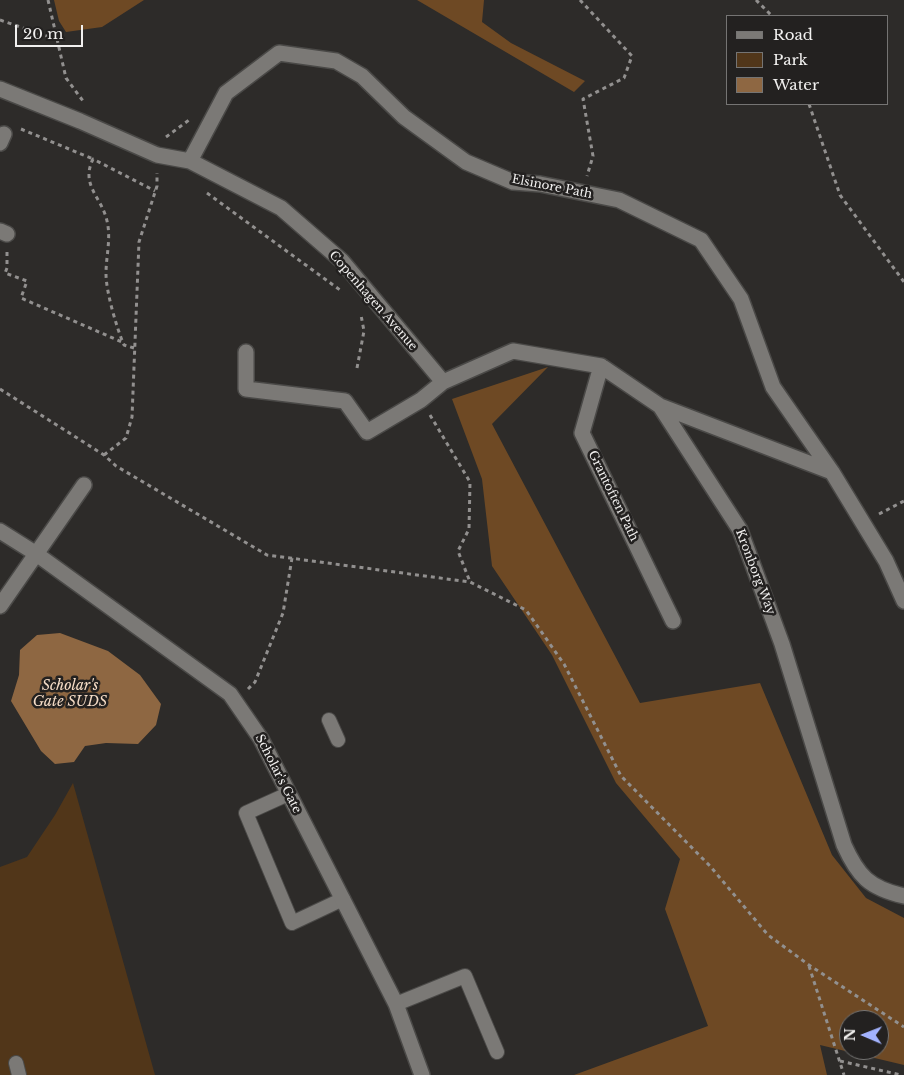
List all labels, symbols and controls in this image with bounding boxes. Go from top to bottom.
scale bar [18,15,85,47]
legend [726,15,889,105]
text: 20 m [23,24,63,43]
text: Road [773,25,813,44]
text: Park [773,50,808,69]
text: Water [773,75,819,94]
street label: Elsinore Path [511,172,593,202]
street label: Copenhagen Avenue [326,248,420,354]
street label: Grantoften Path [585,448,641,544]
street label: Kronborg Way [732,527,778,617]
water label: Scholar's Gate SUDS [33,678,107,710]
street label: Scholar's Gate [252,732,304,816]
north arrow [839,1010,889,1060]
text: N [841,1028,859,1042]

